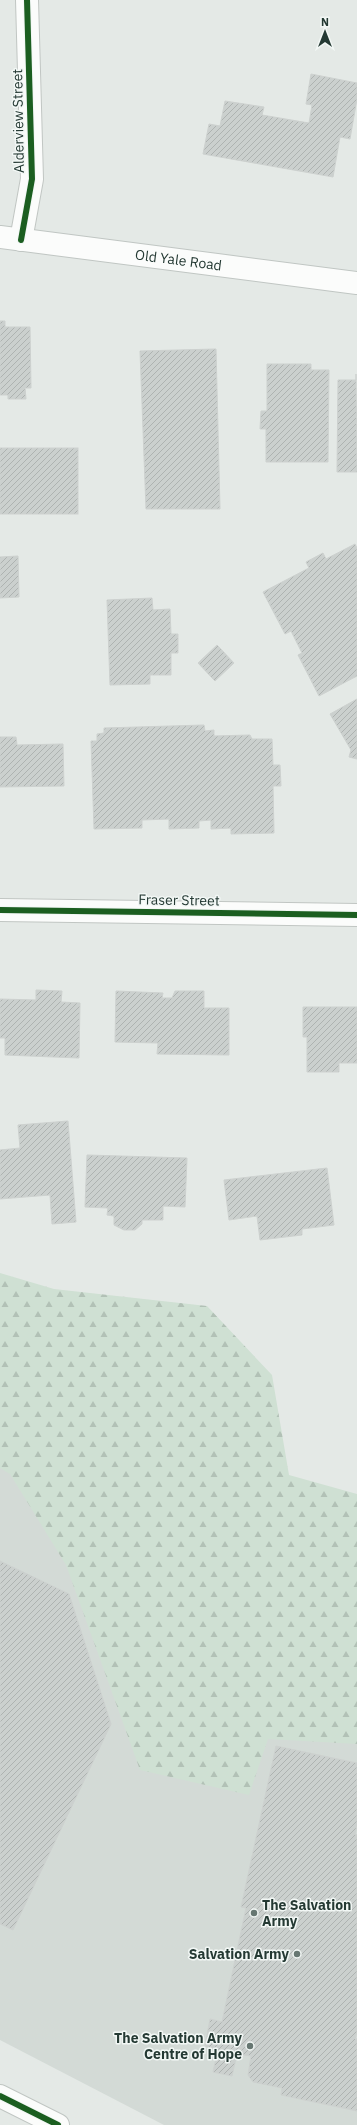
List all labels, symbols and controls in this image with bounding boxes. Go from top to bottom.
north arrow [305,12,345,52]
text: N [321,15,329,29]
street label: Alderview Street [8,69,28,173]
street label: Old Yale Road [134,245,223,275]
street label: Fraser Street [138,890,220,910]
place label: The Salvation Army [262,1896,351,1930]
marker: The Salvation Army [249,1908,259,1918]
place label: Salvation Army [189,1945,290,1963]
marker: Salvation Army [292,1949,302,1959]
place label: The Salvation Army Centre of Hope [114,2029,243,2063]
marker: The Salvation Army Centre of Hope [245,2041,255,2051]

